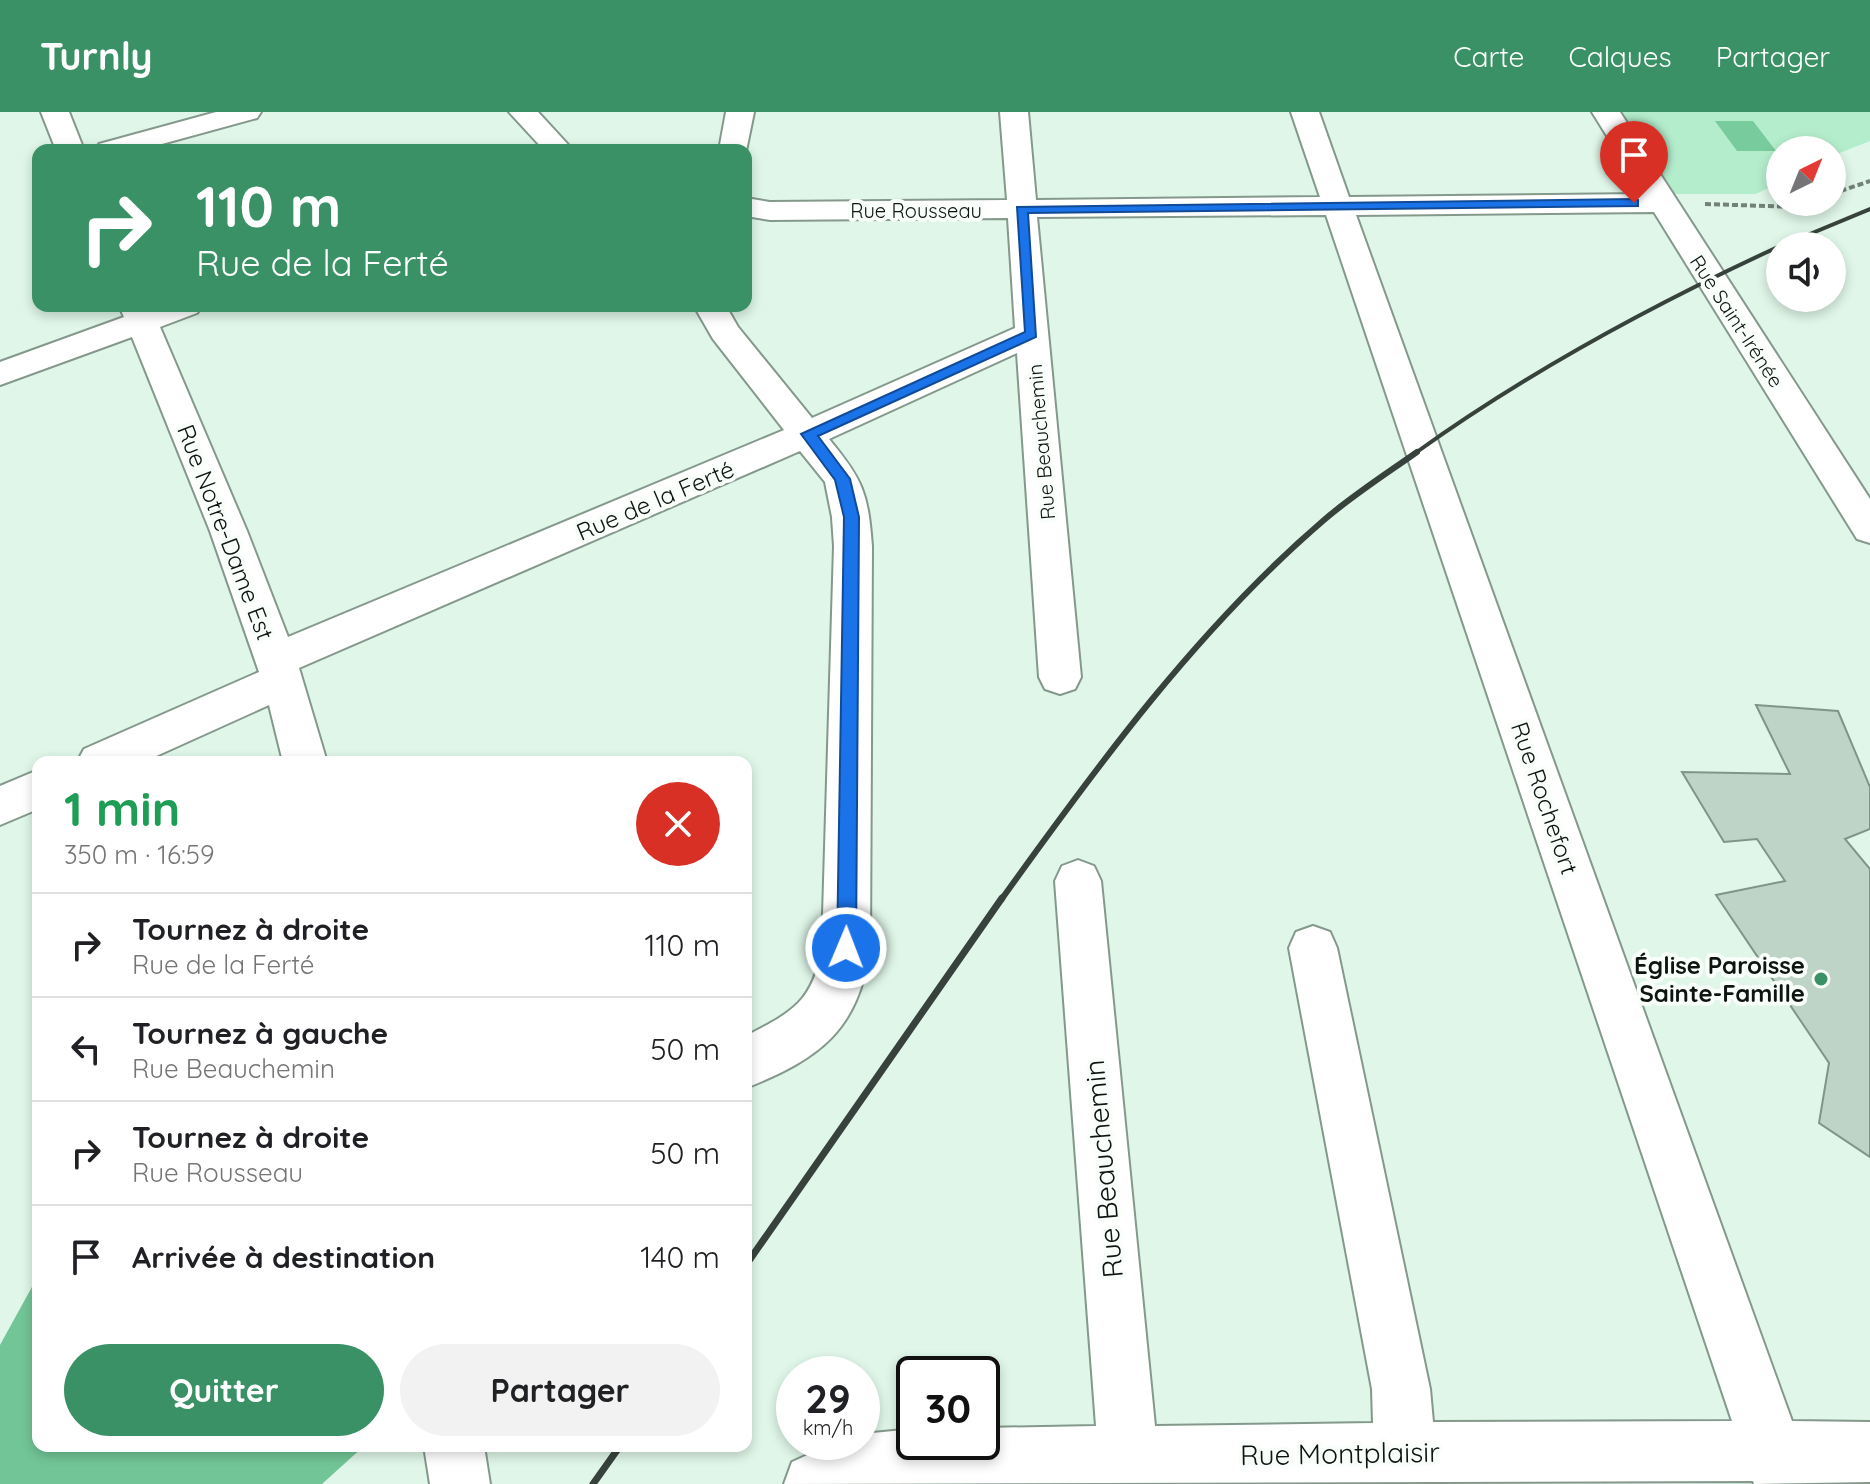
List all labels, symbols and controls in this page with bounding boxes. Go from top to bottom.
text: Turnly [40,32,153,80]
text: Carte [1453,39,1524,74]
text: Calques [1568,39,1672,74]
text: Partager [1716,39,1830,74]
pin [1600,121,1668,203]
icon: arrive [1612,133,1656,177]
north arrow [1766,136,1846,216]
map controls [1766,136,1846,312]
text: 110 m [196,171,341,241]
icon: right [64,176,168,280]
street label: Rue Rousseau [850,198,982,223]
button: sound [1766,232,1846,312]
text: Rue de la Ferté [196,240,449,285]
street label: Rue Saint-Irénée [1685,250,1789,392]
street label: Rue Beauchemin [1022,363,1060,521]
street label: Rue Notre-Dame Est [171,420,281,644]
street label: Rue de la Ferté [572,453,738,547]
street label: Rue Rochefort [1505,718,1585,878]
text: 1 min [64,778,180,838]
button: close [636,782,720,866]
text: 350 m · 16:59 [64,838,215,871]
position arrow [804,906,888,990]
text: Tournez à droite [132,910,369,948]
icon: right [64,923,108,967]
text: 110 m [644,926,720,964]
text: Rue de la Ferté [132,948,315,981]
place label: Église Paroisse Sainte-Famille [1634,950,1805,1008]
marker: Église Paroisse Sainte-Famille [1812,970,1830,988]
text: Tournez à gauche [132,1014,388,1052]
icon: left [64,1027,108,1071]
text: 50 m [650,1030,720,1068]
text: Rue Beauchemin [132,1052,335,1085]
street label: Rue Beauchemin [1076,1059,1130,1279]
text: Tournez à droite [132,1118,369,1156]
icon: right [64,1131,108,1175]
text: 50 m [650,1134,720,1172]
text: Rue Rousseau [132,1156,303,1189]
icon: arrive [64,1235,108,1279]
text: Arrivée à destination [132,1238,435,1276]
text: 140 m [640,1238,720,1276]
button: Quitter [64,1344,384,1436]
button: Partager [400,1344,720,1436]
speed limit sign: 30 [896,1356,1000,1460]
text: 29 [805,1373,851,1423]
text: km/h [803,1415,853,1440]
street label: Rue Montplaisir [1240,1434,1440,1472]

